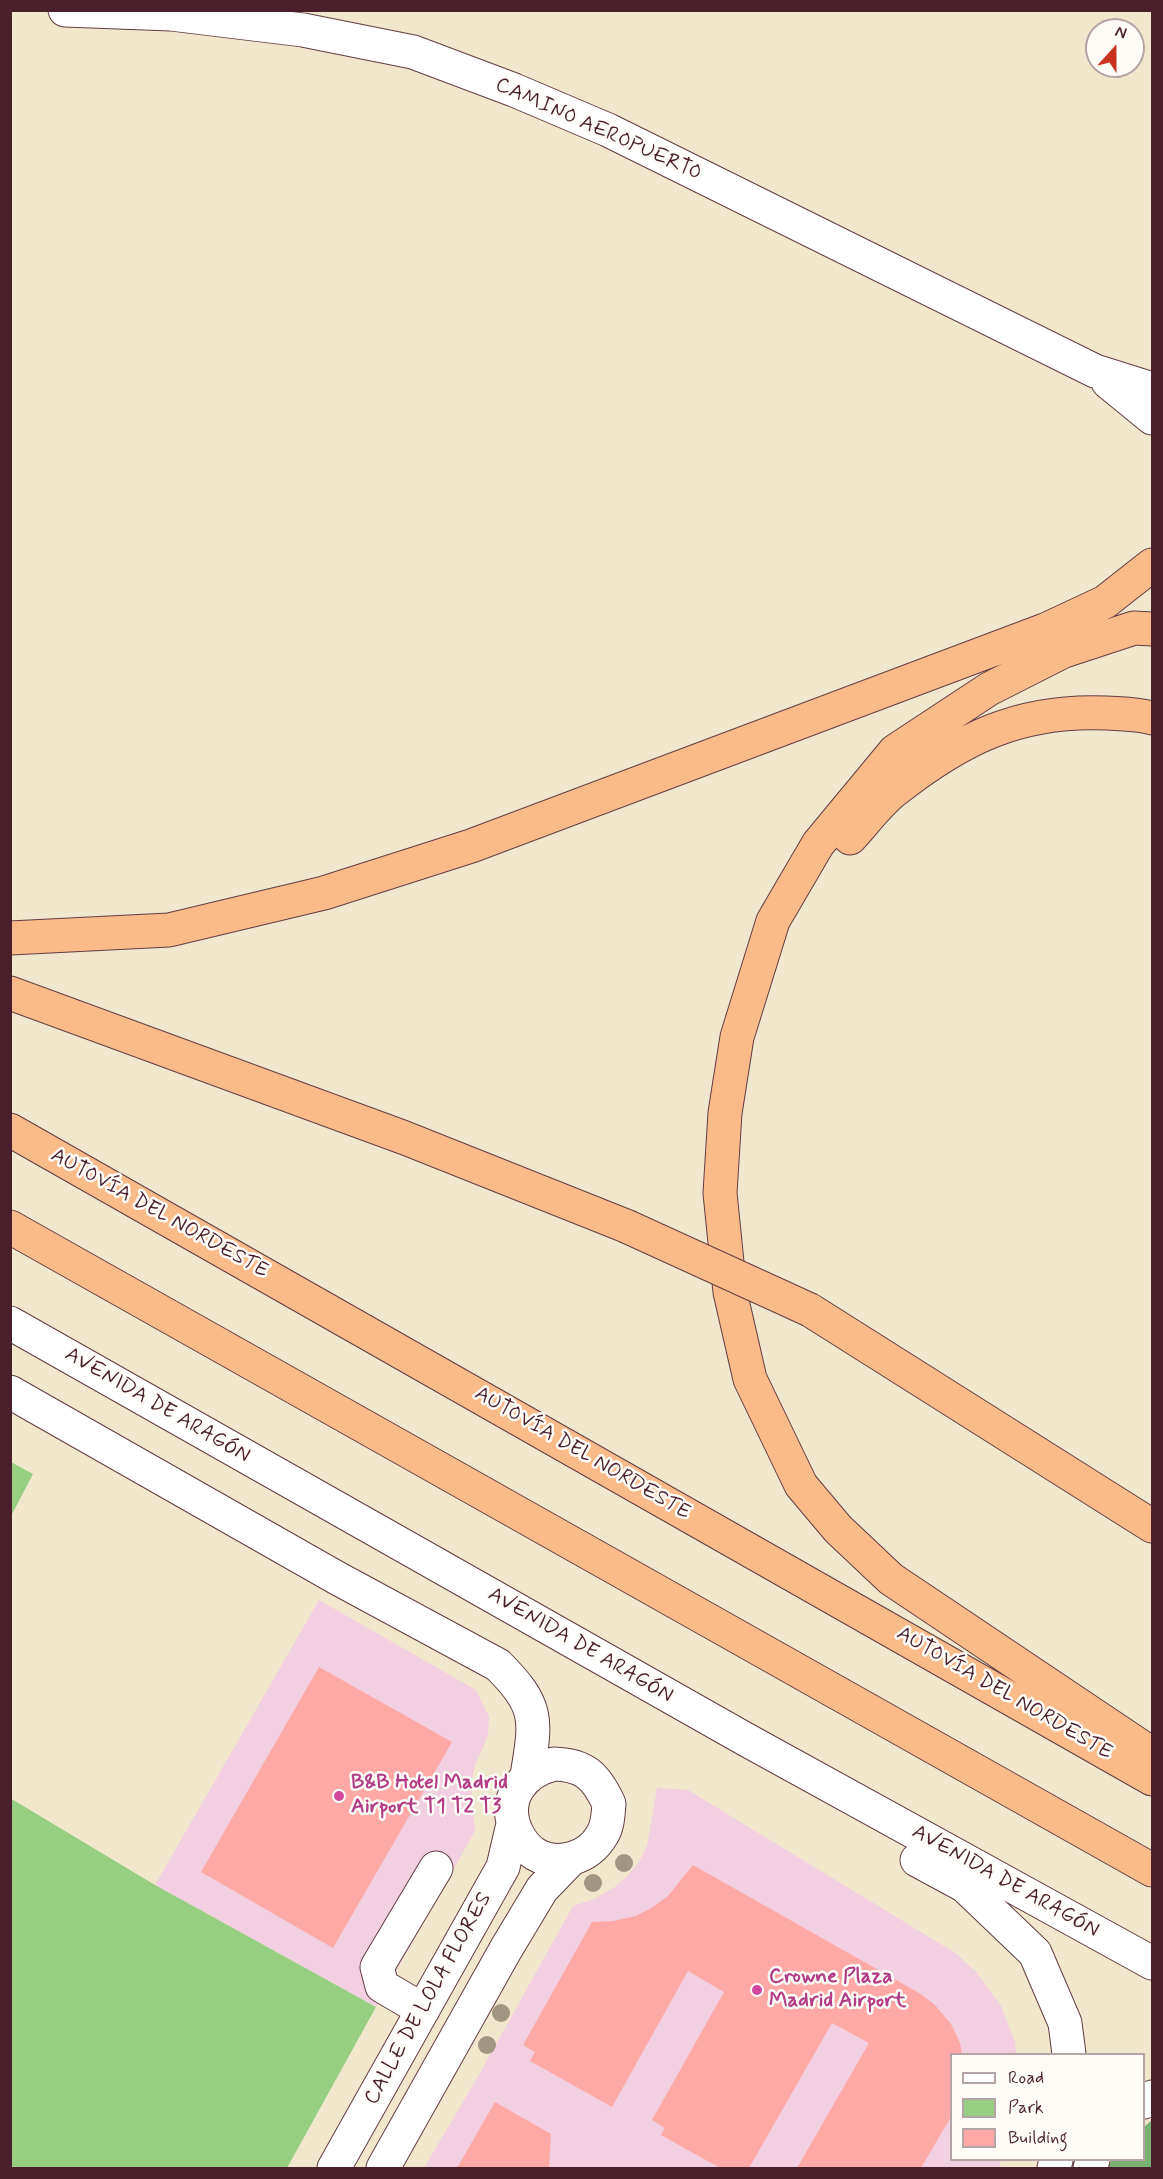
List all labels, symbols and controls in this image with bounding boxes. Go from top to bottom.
north arrow [1085,18,1145,78]
text: N [1112,21,1130,44]
street label: CAMINO AEROPUERTO [491,73,705,187]
street label: AUTOVÍA DEL NORDESTE [46,1144,272,1284]
street label: AVENIDA DE ARAGÓN [60,1343,254,1469]
street label: AUTOVÍA DEL NORDESTE [470,1382,694,1526]
street label: AVENIDA DE ARAGÓN [483,1583,677,1709]
street label: AUTOVÍA DEL NORDESTE [892,1622,1116,1766]
place label: B&B Hotel Madrid Airport T1 T2 T3 [351,1771,508,1821]
marker: B&B Hotel Madrid Airport T1 T2 T3 [332,1789,346,1803]
street label: AVENIDA DE ARAGÓN [907,1820,1103,1944]
street label: CALLE DE LOLA FLORES [360,1888,498,2110]
place label: Crowne Plaza Madrid Airport [769,1965,906,2015]
marker: Crowne Plaza Madrid Airport [750,1983,764,1997]
legend [950,2053,1145,2161]
text: Road [1008,2066,1044,2090]
text: Park [1008,2096,1044,2120]
text: Building [1008,2126,1068,2150]

